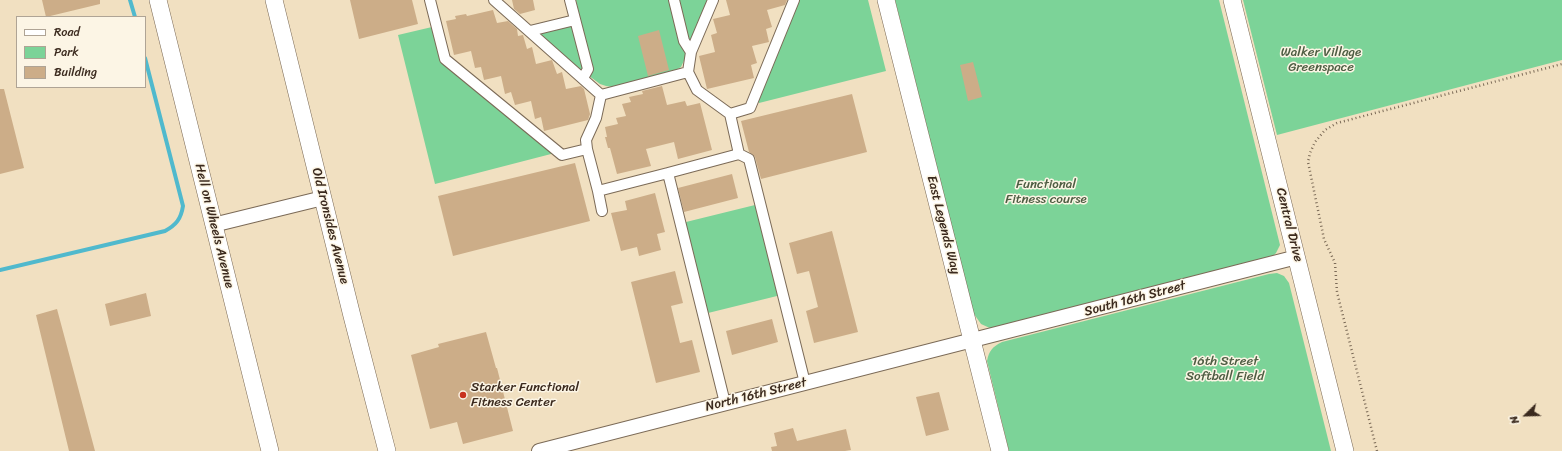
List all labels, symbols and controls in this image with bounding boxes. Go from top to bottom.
legend [16,16,146,88]
text: Road [54,21,80,43]
text: Park [54,41,79,63]
park label: Walker Village Greenspace [1281,45,1361,76]
text: Building [54,61,97,83]
street label: Hell on Wheels Avenue [191,162,237,290]
street label: Old Ironsides Avenue [308,166,352,286]
street label: East Legends Way [923,174,963,276]
park label: Functional Fitness course [1005,177,1087,208]
street label: Central Drive [1272,186,1306,264]
street label: South 16th Street [1083,278,1187,320]
park label: 16th Street Softball Field [1186,354,1264,385]
street label: North 16th Street [704,375,808,415]
place label: Starker Functional Fitness Center [471,380,579,411]
marker: Starker Functional Fitness Center [458,390,468,400]
north arrow [1506,395,1546,435]
text: N [1504,413,1525,427]

